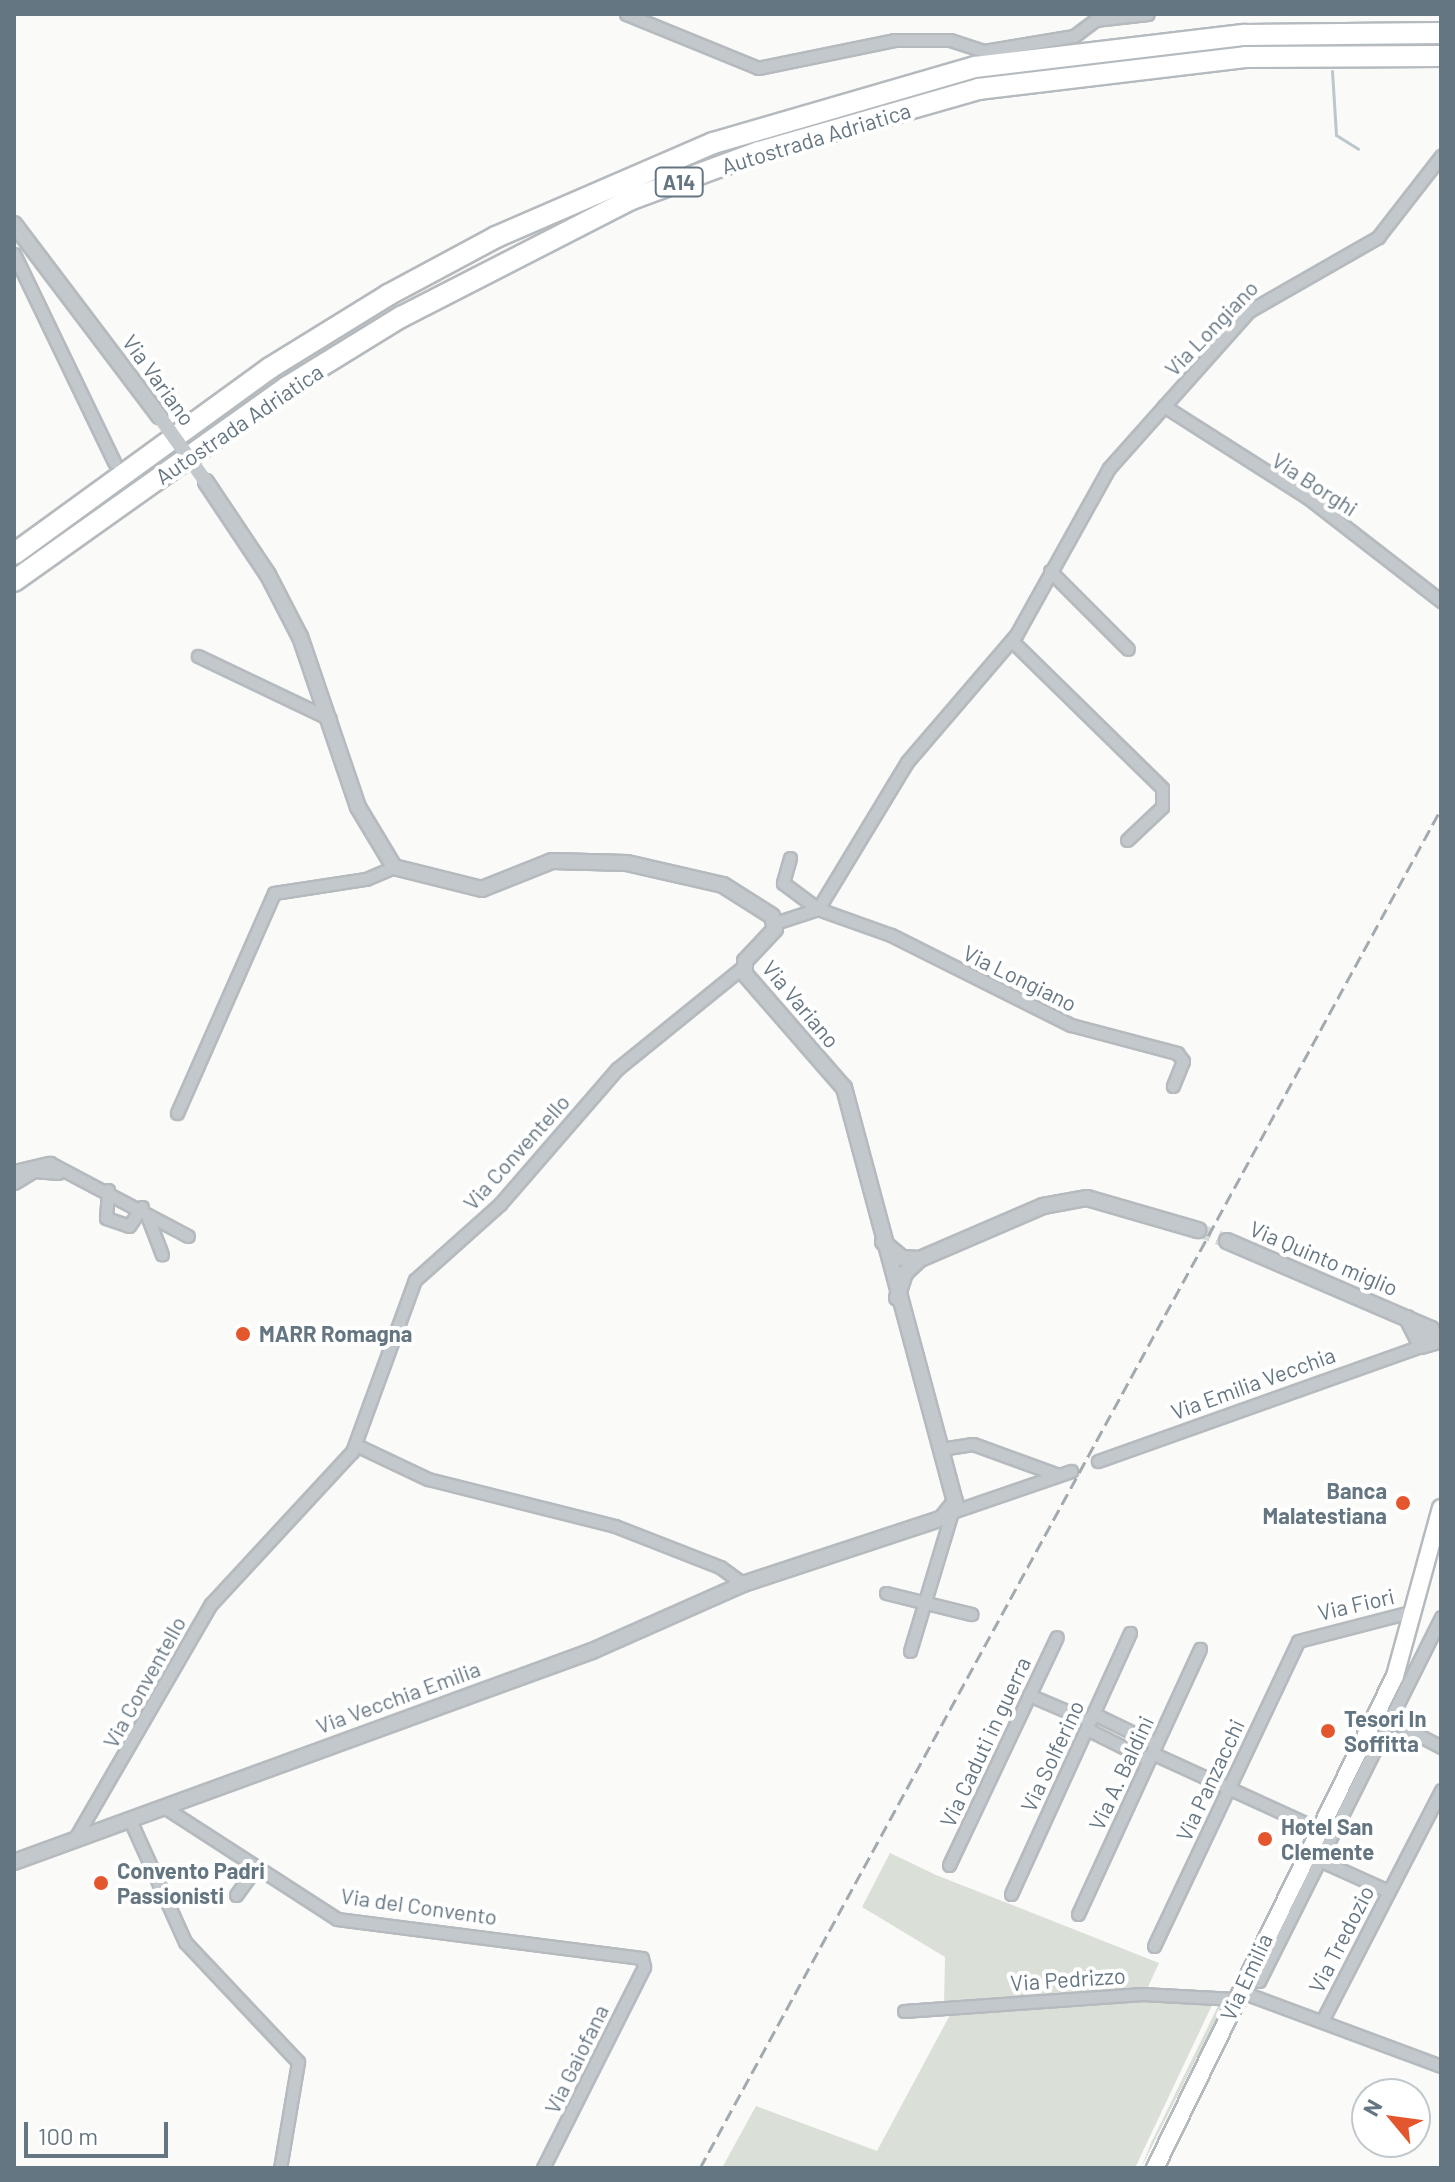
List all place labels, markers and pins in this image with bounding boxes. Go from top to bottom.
place label: MARR Romagna [259,1321,412,1347]
marker: MARR Romagna [234,1325,252,1343]
place label: Banca Malatestiana [1263,1477,1387,1528]
marker: Banca Malatestiana [1394,1494,1412,1512]
place label: Tesori In Soffitta [1344,1705,1426,1756]
marker: Tesori In Soffitta [1319,1722,1337,1740]
place label: Hotel San Clemente [1281,1813,1374,1864]
marker: Hotel San Clemente [1256,1830,1274,1848]
place label: Convento Padri Passionisti [117,1857,265,1908]
marker: Convento Padri Passionisti [92,1874,110,1892]

